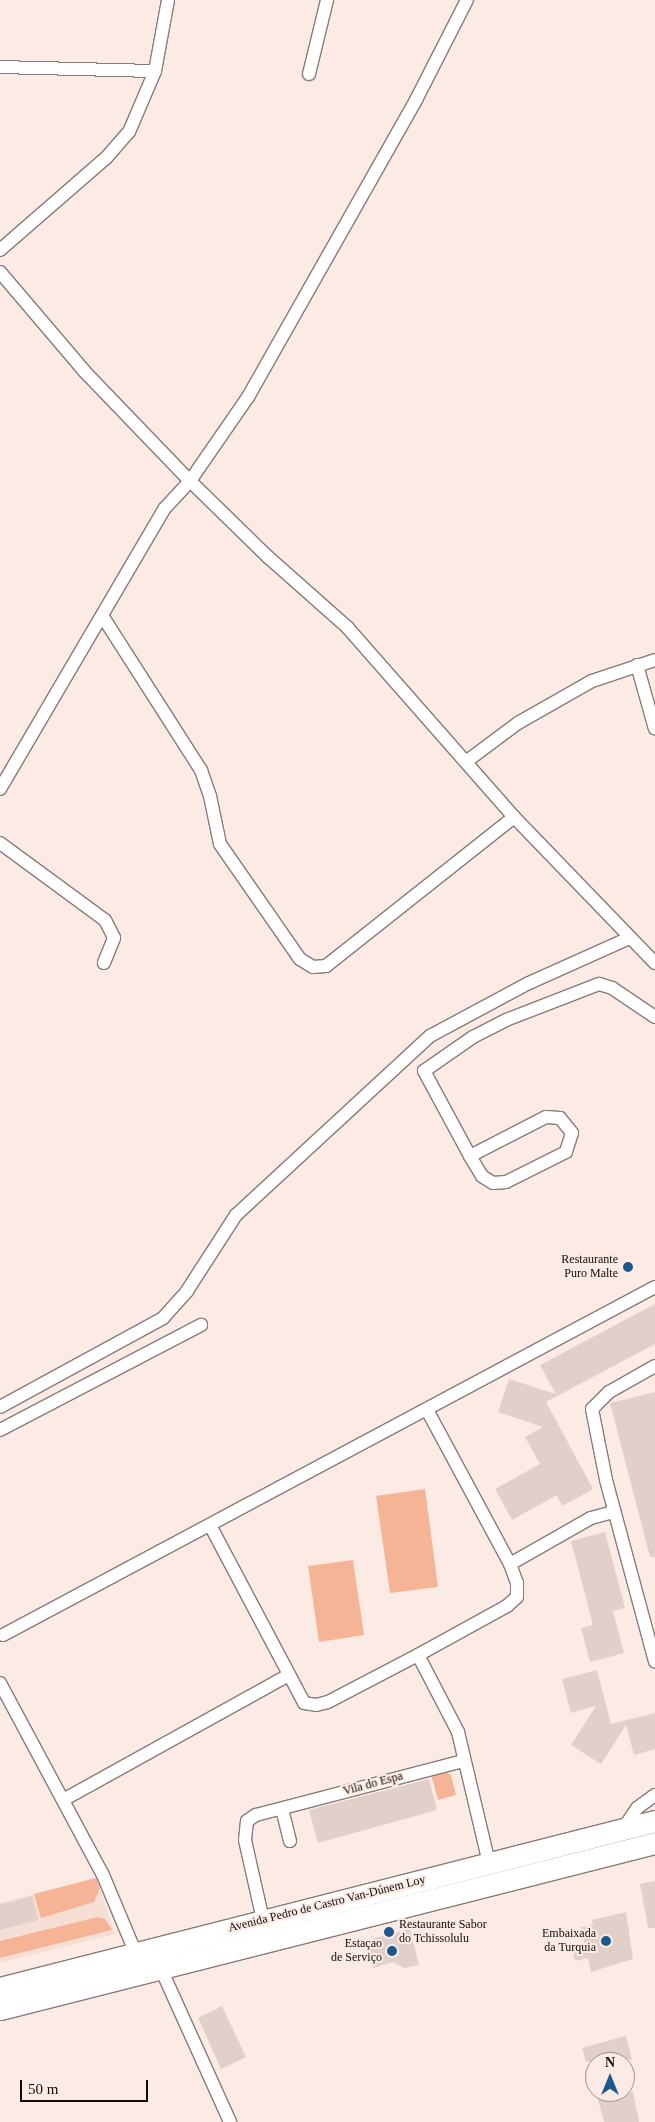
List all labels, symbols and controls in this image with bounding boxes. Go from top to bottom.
place label: Restaurante Puro Malte [561,1253,618,1281]
marker: Restaurante Puro Malte [622,1261,634,1273]
street label: Vila do Espa [342,1769,404,1799]
street label: Avenida Pedro de Castro Van-Dúnem Loy [227,1872,427,1936]
place label: Restaurante Sabor do Tchissolulu [399,1918,487,1946]
marker: Restaurante Sabor do Tchissolulu [383,1926,395,1938]
place label: Embaixada da Turquia [542,1927,596,1955]
marker: Embaixada da Turquia [600,1935,612,1947]
place label: Estaçao de Serviço [331,1937,382,1965]
marker: Estaçao de Serviço [386,1945,398,1957]
north arrow [585,2052,635,2102]
text: N [605,2055,615,2070]
scale bar [22,2070,150,2102]
text: 50 m [28,2081,58,2097]

